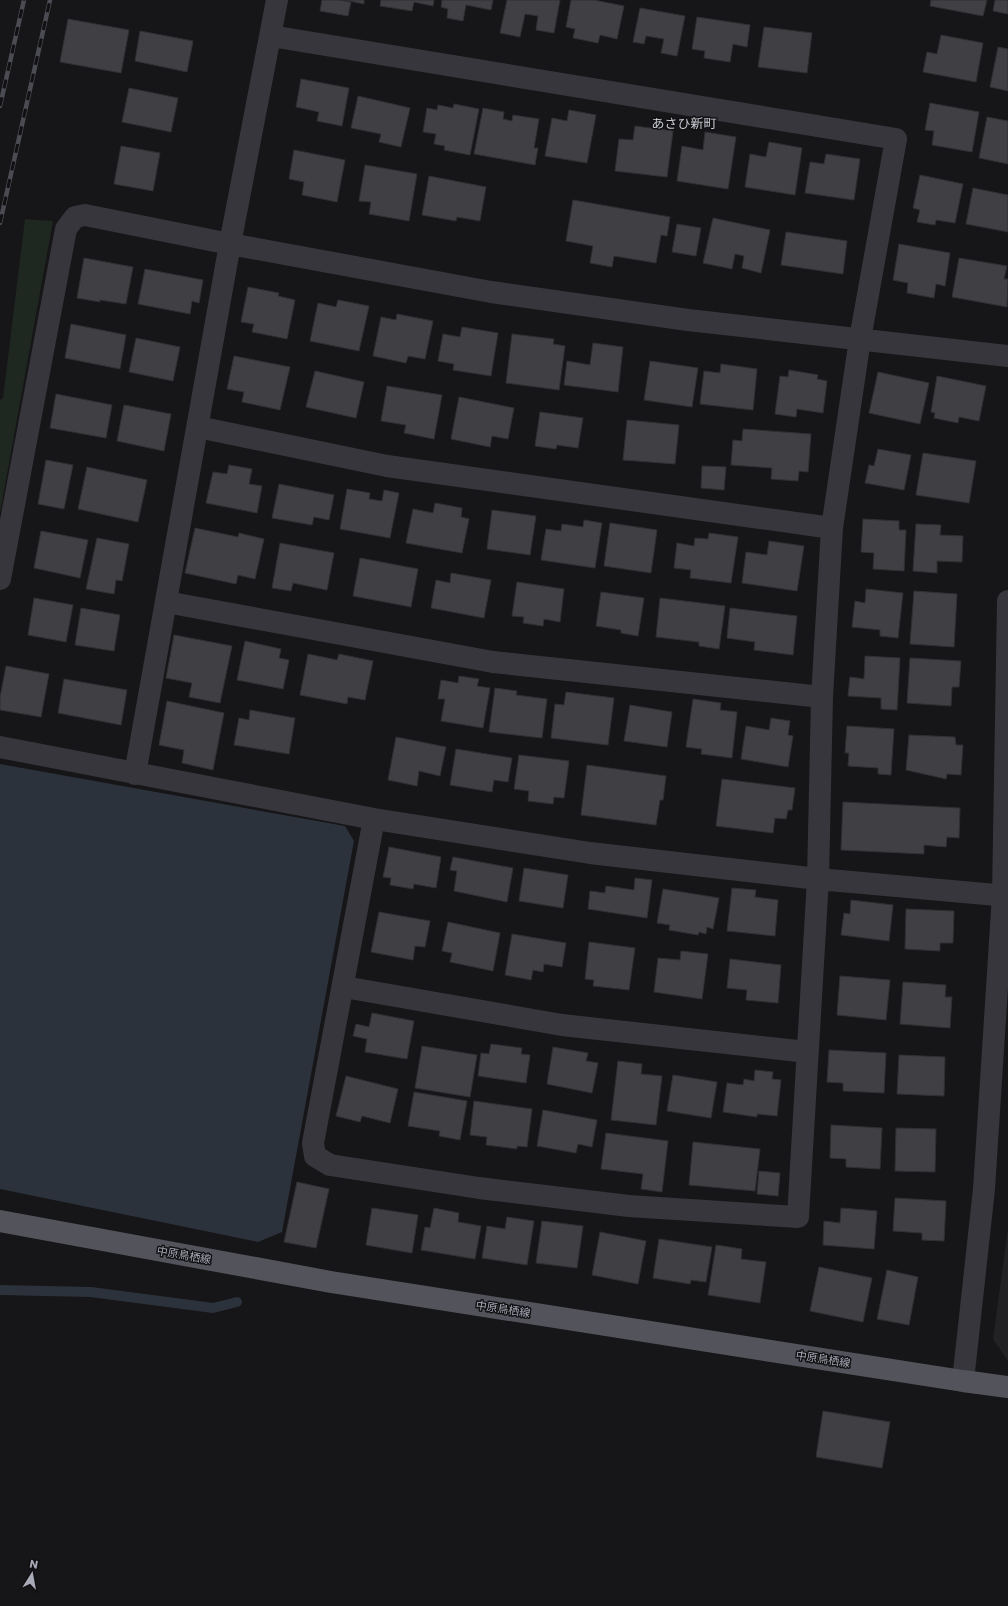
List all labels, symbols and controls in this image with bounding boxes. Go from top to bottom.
district label: あさひ新町 [651,114,717,133]
street label: 中原鳥栖線 [156,1242,212,1268]
street label: 中原鳥栖線 [475,1297,531,1321]
street label: 中原鳥栖線 [795,1347,851,1371]
north arrow [12,1554,52,1594]
text: N [28,1556,39,1573]

